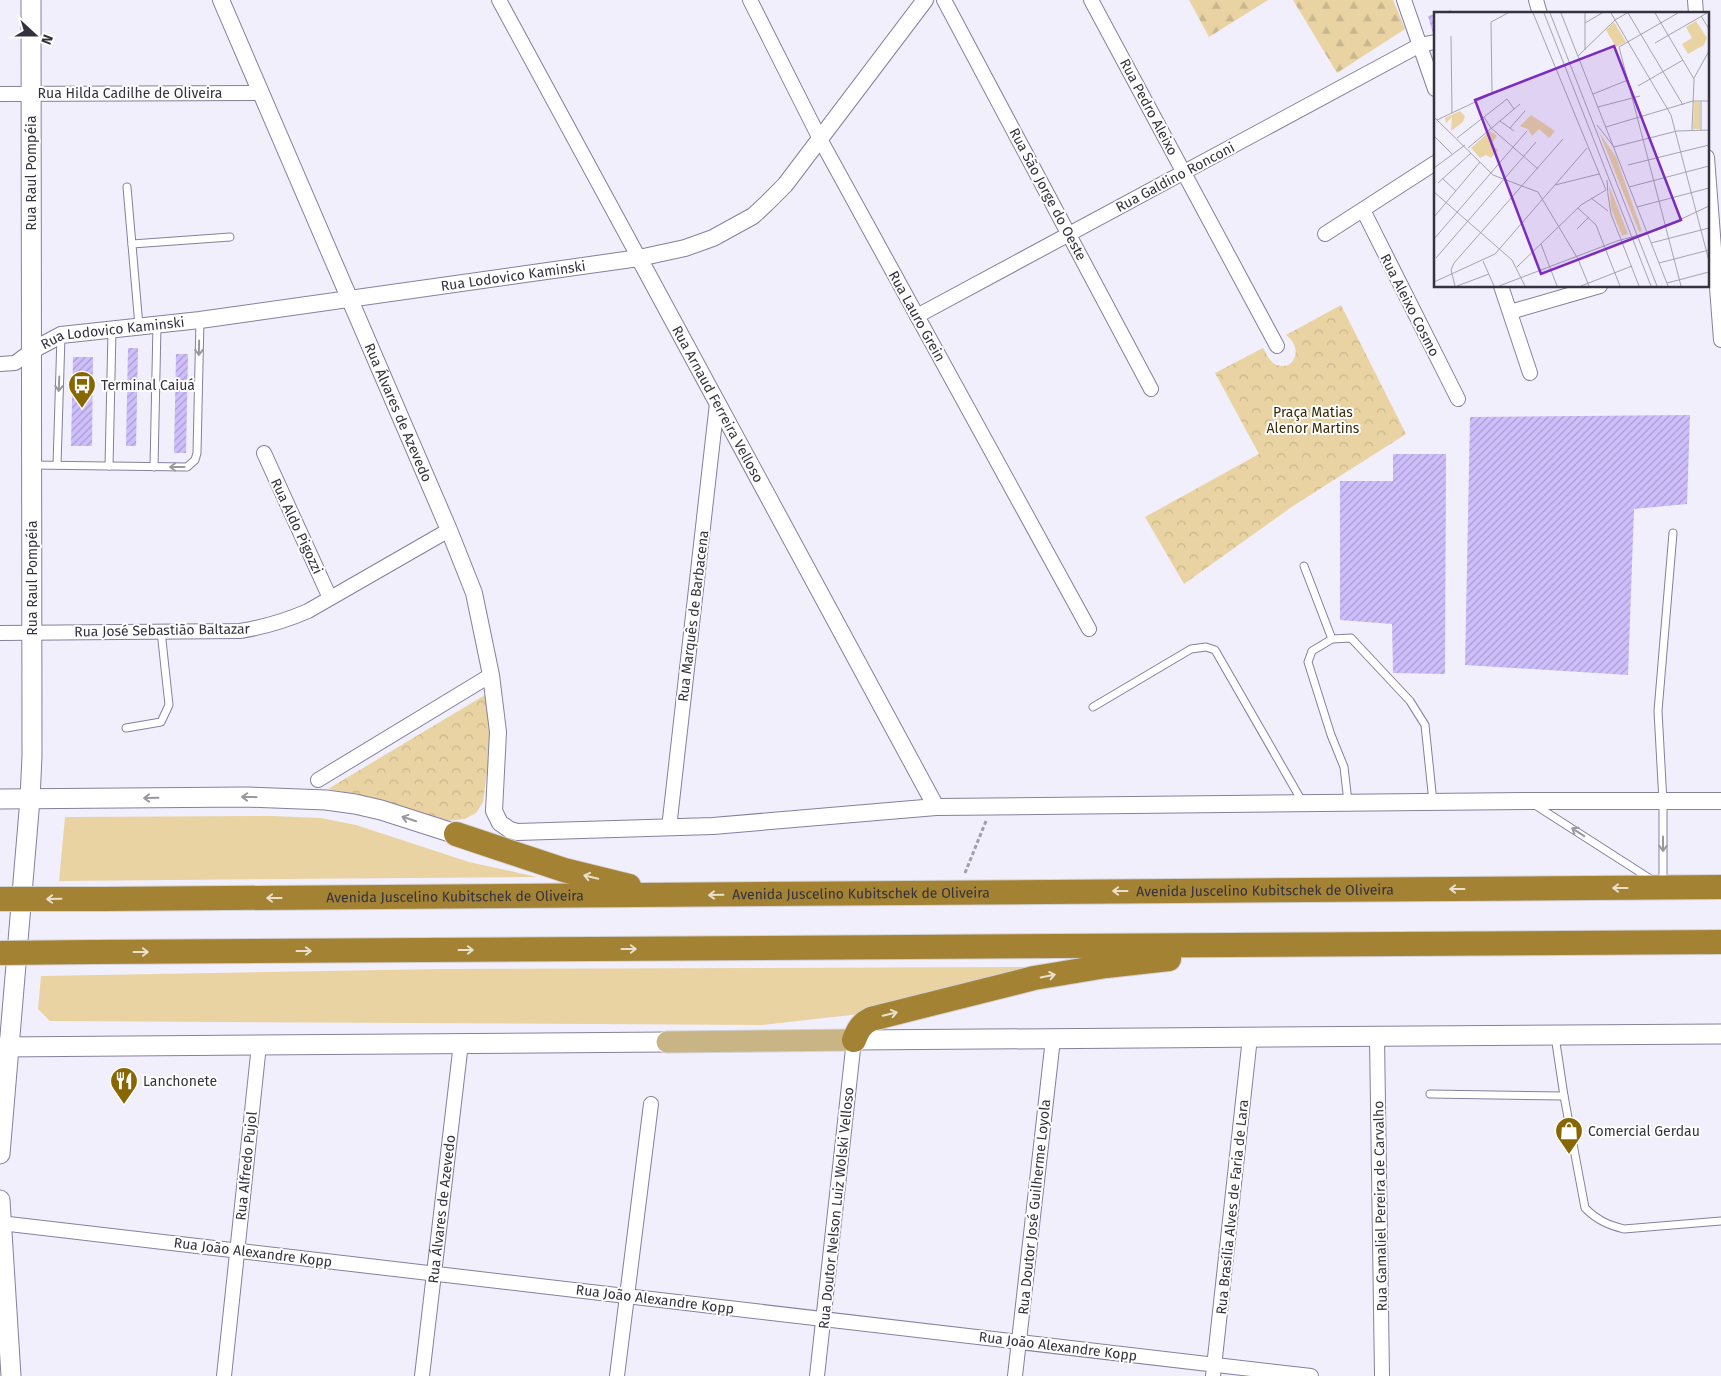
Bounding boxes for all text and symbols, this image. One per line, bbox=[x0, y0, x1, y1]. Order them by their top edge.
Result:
north arrow bbox=[10, 10, 60, 60]
inset map bbox=[1434, 12, 1708, 288]
text: N bbox=[37, 32, 56, 47]
street label: Rua Pedro Aleixo bbox=[1116, 56, 1181, 158]
street label: Rua Hilda Cadilhe de Oliveira bbox=[38, 85, 222, 102]
street label: Rua Raul Pompéia bbox=[23, 115, 40, 231]
street label: Rua São Jorge do Oeste bbox=[1005, 125, 1090, 263]
street label: Rua Galdino Ronconi bbox=[1113, 139, 1238, 216]
street label: Rua Aleixo Cosmo bbox=[1376, 251, 1443, 359]
street label: Rua Lodovico Kaminski bbox=[440, 258, 587, 295]
street label: Rua Lauro Grein bbox=[885, 268, 948, 365]
street label: Rua Lodovico Kaminski bbox=[38, 314, 185, 353]
street label: Rua Arnaud Ferreira Velloso bbox=[668, 323, 767, 486]
one-way arrow bbox=[194, 339, 204, 355]
street label: Rua Álvares de Azevedo bbox=[361, 341, 435, 485]
bus stop icon: Terminal Caiuá bbox=[67, 370, 97, 409]
one-way arrow bbox=[55, 376, 64, 392]
place label: Terminal Caiuá bbox=[101, 377, 195, 394]
park label: Praça Matias Alenor Martins bbox=[1267, 404, 1360, 437]
one-way arrow bbox=[169, 462, 186, 472]
street label: Rua Aldo Pigozzi bbox=[267, 476, 326, 577]
street label: Rua Raul Pompéia bbox=[24, 520, 41, 636]
street label: Rua Marquês de Barbacena bbox=[675, 529, 712, 703]
street label: Rua José Sebastião Baltazar bbox=[74, 620, 251, 641]
one-way arrow bbox=[241, 792, 258, 802]
one-way arrow bbox=[143, 793, 160, 803]
one-way arrow bbox=[402, 814, 418, 823]
one-way arrow bbox=[1571, 827, 1585, 837]
one-way arrow bbox=[1658, 836, 1668, 852]
one-way arrow bbox=[583, 872, 599, 881]
street label: Avenida Juscelino Kubitschek de Oliveira bbox=[1136, 881, 1394, 900]
one-way arrow bbox=[1612, 883, 1628, 892]
street label: Avenida Juscelino Kubitschek de Oliveira bbox=[732, 884, 990, 903]
one-way arrow bbox=[1450, 884, 1466, 894]
one-way arrow bbox=[1112, 886, 1128, 896]
street label: Avenida Juscelino Kubitschek de Oliveira bbox=[326, 887, 584, 906]
one-way arrow bbox=[708, 890, 724, 900]
one-way arrow bbox=[266, 893, 282, 903]
one-way arrow bbox=[47, 894, 63, 904]
one-way arrow bbox=[620, 944, 637, 954]
one-way arrow bbox=[458, 945, 474, 955]
one-way arrow bbox=[296, 946, 312, 956]
one-way arrow bbox=[133, 947, 149, 957]
one-way arrow bbox=[1040, 970, 1056, 980]
one-way arrow bbox=[882, 1009, 898, 1018]
restaurant icon: Lanchonete bbox=[109, 1066, 139, 1105]
place label: Lanchonete bbox=[143, 1073, 217, 1090]
street label: Rua Doutor Nelson Luiz Wolski Velloso bbox=[815, 1086, 858, 1330]
street label: Rua Doutor José Guilherme Loyola bbox=[1015, 1098, 1054, 1316]
street label: Rua Brasília Alves de Faria de Lara bbox=[1213, 1099, 1252, 1315]
street label: Rua Gamaliel Pereira de Carvalho bbox=[1370, 1101, 1391, 1311]
street label: Rua Alfredo Pujol bbox=[232, 1111, 261, 1222]
shop icon: Comercial Gerdau bbox=[1554, 1116, 1584, 1155]
place label: Comercial Gerdau bbox=[1588, 1123, 1700, 1140]
street label: Rua Álvares de Azevedo bbox=[425, 1134, 459, 1284]
street label: Rua João Alexandre Kopp bbox=[173, 1234, 333, 1271]
street label: Rua João Alexandre Kopp bbox=[575, 1281, 735, 1318]
street label: Rua João Alexandre Kopp bbox=[978, 1328, 1138, 1365]

